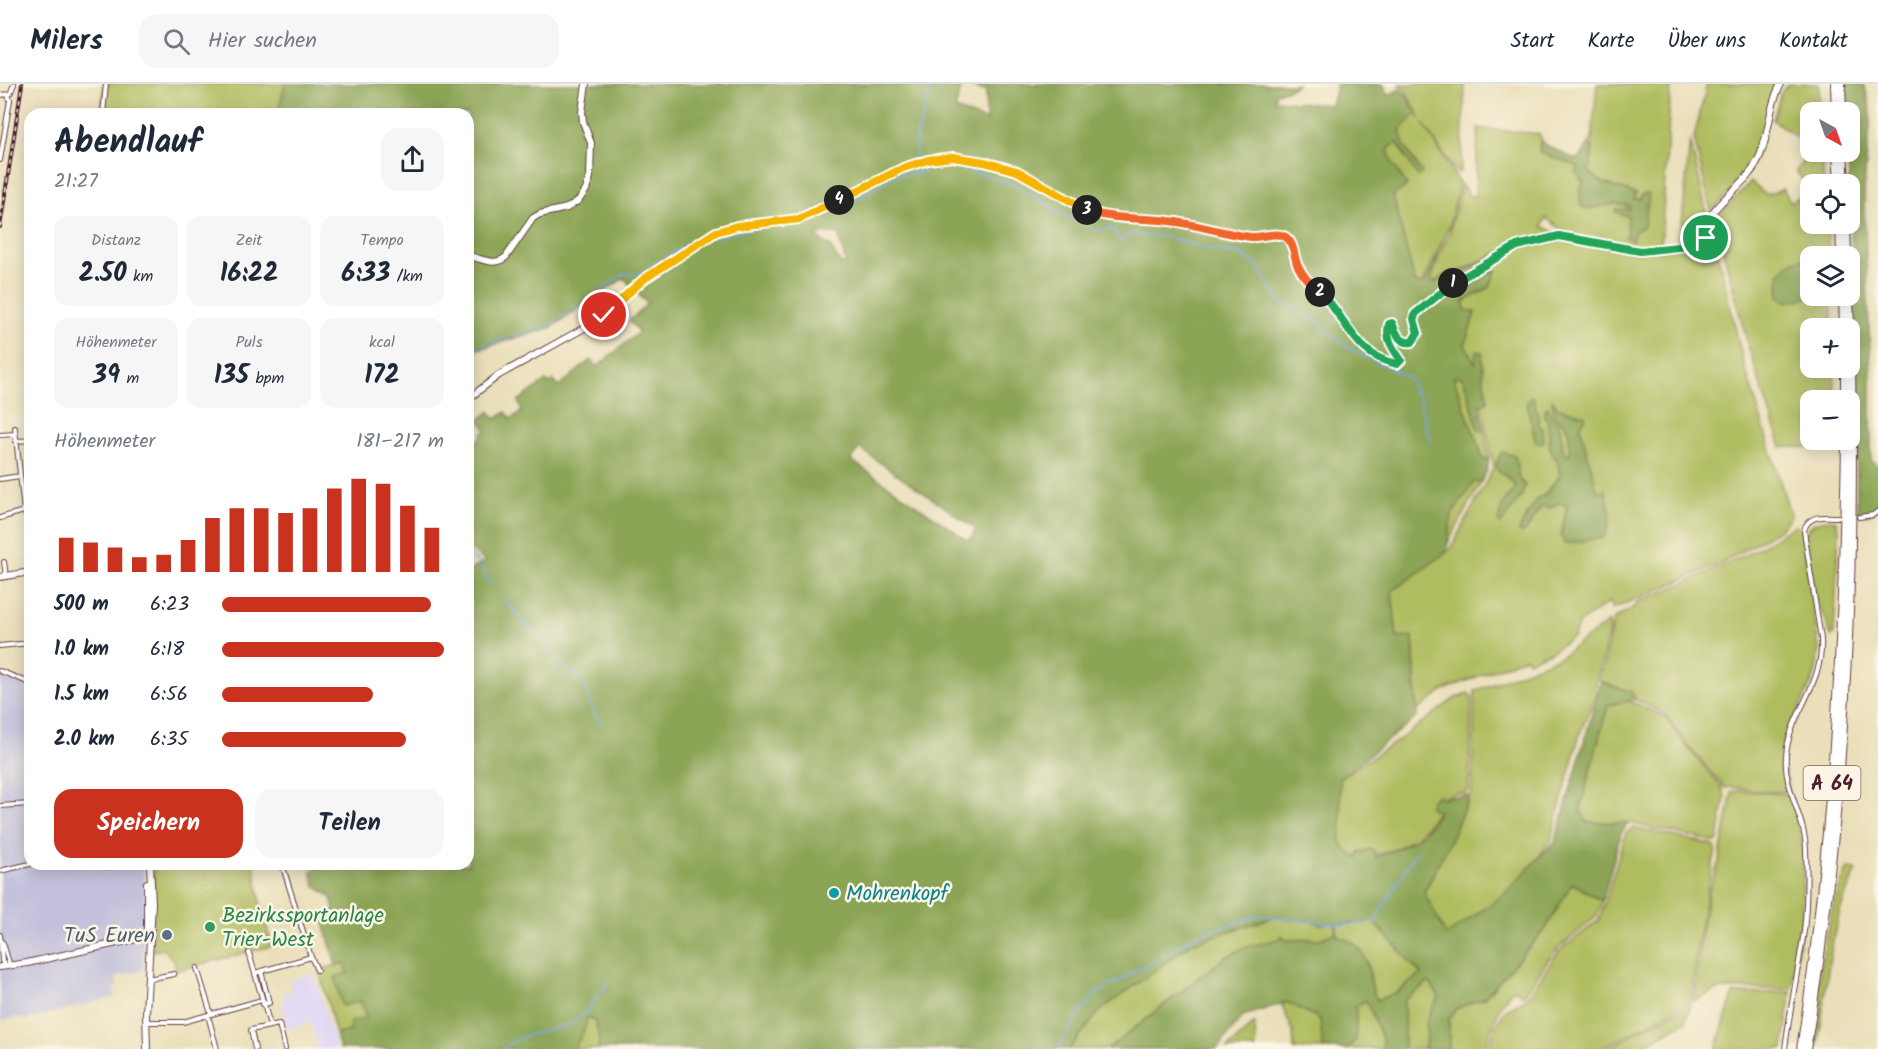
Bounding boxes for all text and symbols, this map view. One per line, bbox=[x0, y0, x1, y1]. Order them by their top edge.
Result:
search box bbox=[139, 14, 559, 68]
text: Milers bbox=[30, 19, 103, 64]
text: Hier suchen bbox=[208, 24, 317, 59]
icon: search bbox=[160, 25, 193, 58]
text: Start bbox=[1510, 25, 1555, 58]
text: Karte bbox=[1588, 25, 1634, 58]
text: Über uns bbox=[1667, 25, 1746, 58]
text: Kontakt bbox=[1779, 25, 1848, 58]
north arrow bbox=[1800, 102, 1860, 162]
map controls bbox=[1800, 102, 1860, 450]
text: Abendlauf bbox=[54, 117, 202, 170]
button: share bbox=[381, 128, 444, 191]
text: 21:27 bbox=[54, 166, 98, 198]
button: locate bbox=[1800, 174, 1860, 234]
pin: 4 bbox=[824, 185, 854, 215]
text: 4 bbox=[835, 187, 843, 212]
pin: 3 bbox=[1072, 195, 1102, 225]
text: 3 bbox=[1083, 197, 1091, 222]
pin bbox=[1680, 212, 1731, 263]
icon: arrive bbox=[1689, 221, 1722, 254]
text: Distanz bbox=[91, 228, 141, 253]
text: Zeit bbox=[235, 228, 263, 253]
text: Tempo bbox=[360, 228, 404, 253]
button: layers bbox=[1800, 246, 1860, 306]
text: 2.50 bbox=[79, 253, 127, 295]
text: 16:22 bbox=[220, 253, 278, 295]
text: 6:33 bbox=[341, 253, 390, 295]
text: km bbox=[127, 264, 153, 289]
text: /km bbox=[390, 264, 423, 289]
pin: 1 bbox=[1438, 268, 1468, 298]
text: 1 bbox=[1451, 270, 1455, 295]
pin: 2 bbox=[1305, 277, 1335, 307]
text: 2 bbox=[1315, 279, 1325, 304]
pin bbox=[578, 289, 629, 340]
icon: check bbox=[587, 298, 620, 331]
button: + bbox=[1800, 318, 1860, 378]
text: Höhenmeter bbox=[76, 330, 156, 355]
text: Puls bbox=[235, 330, 263, 355]
text: kcal bbox=[369, 330, 395, 355]
text: 39 bbox=[93, 355, 120, 397]
text: 135 bbox=[214, 355, 249, 397]
text: 172 bbox=[364, 355, 400, 397]
text: m bbox=[120, 366, 139, 391]
text: bpm bbox=[249, 366, 284, 391]
button: − bbox=[1800, 390, 1860, 450]
text: Höhenmeter bbox=[54, 426, 155, 458]
text: 181–217 m bbox=[356, 426, 444, 458]
text: 500 m bbox=[54, 589, 109, 621]
text: 6:23 bbox=[150, 589, 189, 621]
text: 1.0 km bbox=[54, 634, 109, 666]
text: 6:18 bbox=[150, 634, 184, 666]
text: 1.5 km bbox=[54, 679, 109, 711]
text: 6:56 bbox=[150, 679, 188, 711]
text: 2.0 km bbox=[54, 724, 115, 756]
text: 6:35 bbox=[150, 724, 188, 756]
road number: A 64 bbox=[1804, 766, 1860, 800]
button: Speichern bbox=[54, 789, 243, 858]
button: Teilen bbox=[255, 789, 444, 858]
place label: Mohrenkopf bbox=[846, 878, 950, 911]
marker: Mohrenkopf bbox=[827, 886, 841, 900]
place label: Bezirkssportanlage Trier-West bbox=[222, 900, 384, 957]
place label: TuS Euren bbox=[64, 920, 155, 953]
marker: Bezirkssportanlage Trier-West bbox=[203, 920, 217, 934]
marker: TuS Euren bbox=[160, 928, 174, 942]

